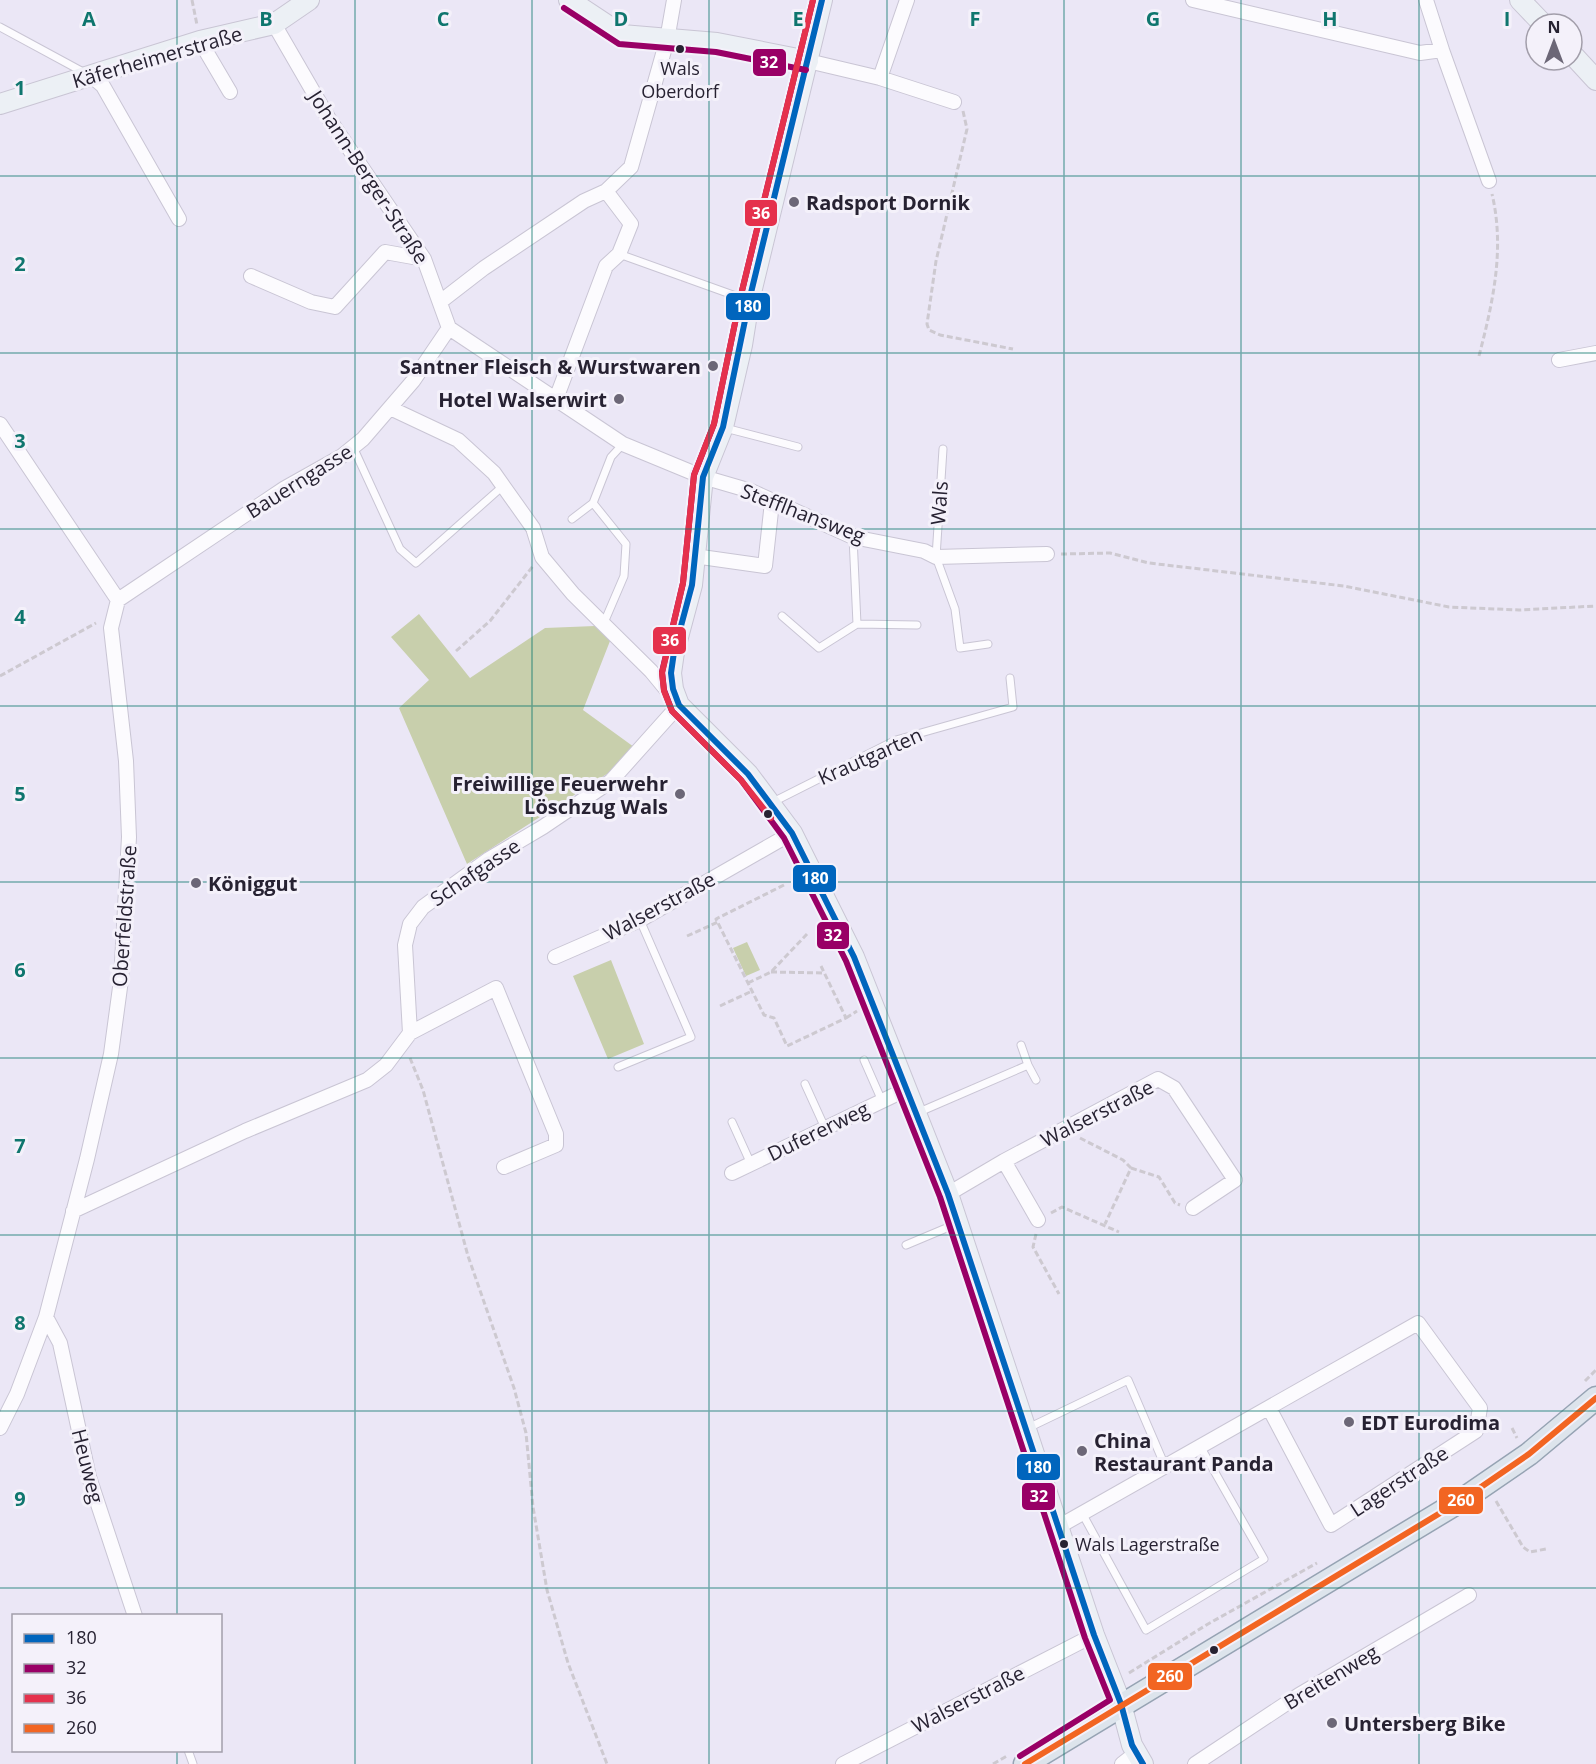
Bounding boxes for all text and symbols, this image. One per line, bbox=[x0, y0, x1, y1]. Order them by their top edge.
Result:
text: A bbox=[82, 5, 96, 32]
text: B bbox=[259, 5, 273, 32]
text: C bbox=[437, 5, 450, 32]
text: D bbox=[614, 5, 628, 32]
text: E bbox=[792, 5, 804, 32]
text: F bbox=[970, 5, 980, 32]
text: G bbox=[1146, 5, 1160, 32]
text: H bbox=[1322, 5, 1338, 32]
text: I bbox=[1504, 5, 1510, 32]
north arrow bbox=[1524, 12, 1584, 72]
text: N bbox=[1547, 16, 1561, 38]
street label: Käferheimerstraße bbox=[69, 20, 245, 94]
marker: Wals Oberdorf bbox=[674, 43, 686, 55]
line badge: 32 bbox=[752, 48, 787, 77]
text: 32 bbox=[760, 51, 778, 73]
place label: Wals Oberdorf bbox=[641, 56, 720, 103]
text: 1 bbox=[14, 74, 26, 101]
street label: Johann-Berger-Straße bbox=[302, 83, 435, 269]
place label: Radsport Dornik bbox=[806, 189, 970, 216]
marker: Radsport Dornik bbox=[787, 195, 801, 209]
line badge: 36 bbox=[744, 199, 778, 227]
text: 36 bbox=[752, 202, 770, 224]
text: 2 bbox=[14, 250, 26, 277]
line badge: 180 bbox=[725, 292, 771, 321]
text: 180 bbox=[734, 295, 762, 317]
place label: Santner Fleisch & Wurstwaren bbox=[400, 353, 701, 380]
marker: Santner Fleisch & Wurstwaren bbox=[706, 359, 720, 373]
place label: Hotel Walserwirt bbox=[438, 386, 607, 413]
marker: Hotel Walserwirt bbox=[612, 392, 626, 406]
text: 3 bbox=[14, 427, 26, 454]
street label: Bauerngasse bbox=[241, 438, 357, 524]
street label: Stefflhansweg bbox=[737, 477, 869, 549]
street label: Wals bbox=[924, 480, 954, 526]
text: 4 bbox=[14, 603, 26, 630]
line badge: 36 bbox=[652, 626, 687, 655]
text: 36 bbox=[661, 629, 679, 651]
street label: Krautgarten bbox=[813, 721, 927, 791]
place label: Freiwillige Feuerwehr Löschzug Wals bbox=[452, 770, 668, 820]
text: 5 bbox=[14, 780, 26, 807]
marker: Freiwillige Feuerwehr Löschzug Wals bbox=[673, 787, 687, 801]
unlabelled marker bbox=[762, 808, 774, 820]
street label: Schafgasse bbox=[425, 832, 525, 912]
street label: Oberfeldstraße bbox=[106, 844, 142, 988]
line badge: 180 bbox=[792, 864, 837, 893]
street label: Walserstraße bbox=[598, 865, 720, 947]
text: 180 bbox=[801, 867, 829, 889]
place label: Königgut bbox=[208, 870, 298, 897]
marker: Königgut bbox=[189, 876, 203, 890]
line badge: 32 bbox=[816, 921, 850, 950]
text: 32 bbox=[824, 924, 842, 946]
text: 6 bbox=[14, 956, 26, 983]
street label: Walserstraße bbox=[1036, 1073, 1158, 1153]
street label: Dufererweg bbox=[763, 1095, 873, 1167]
text: 7 bbox=[14, 1132, 26, 1159]
text: 8 bbox=[14, 1309, 26, 1336]
place label: EDT Eurodima bbox=[1361, 1409, 1500, 1436]
marker: EDT Eurodima bbox=[1342, 1415, 1356, 1429]
street label: Heuweg bbox=[66, 1426, 110, 1506]
place label: China Restaurant Panda bbox=[1094, 1427, 1274, 1477]
street label: Lagerstraße bbox=[1345, 1439, 1453, 1523]
marker: China Restaurant Panda bbox=[1075, 1444, 1089, 1458]
line badge: 180 bbox=[1016, 1453, 1061, 1481]
text: 180 bbox=[1024, 1456, 1052, 1478]
line badge: 32 bbox=[1021, 1482, 1056, 1511]
text: 9 bbox=[14, 1485, 26, 1512]
text: 32 bbox=[1030, 1485, 1048, 1507]
line badge: 260 bbox=[1438, 1486, 1484, 1515]
text: 260 bbox=[1447, 1489, 1475, 1511]
place label: Wals Lagerstraße bbox=[1075, 1532, 1220, 1556]
marker: Wals Lagerstraße bbox=[1058, 1538, 1070, 1550]
legend bbox=[12, 1614, 222, 1752]
text: 180 bbox=[66, 1625, 97, 1649]
street label: Breitenweg bbox=[1279, 1638, 1383, 1716]
unlabelled marker bbox=[1208, 1644, 1220, 1656]
text: 32 bbox=[66, 1655, 87, 1679]
street label: Walserstraße bbox=[907, 1659, 1029, 1739]
line badge: 260 bbox=[1147, 1662, 1193, 1691]
text: 260 bbox=[1156, 1665, 1184, 1687]
text: 36 bbox=[66, 1685, 87, 1709]
place label: Untersberg Bike bbox=[1344, 1710, 1506, 1737]
text: 260 bbox=[66, 1715, 97, 1739]
marker: Untersberg Bike bbox=[1325, 1716, 1339, 1730]

